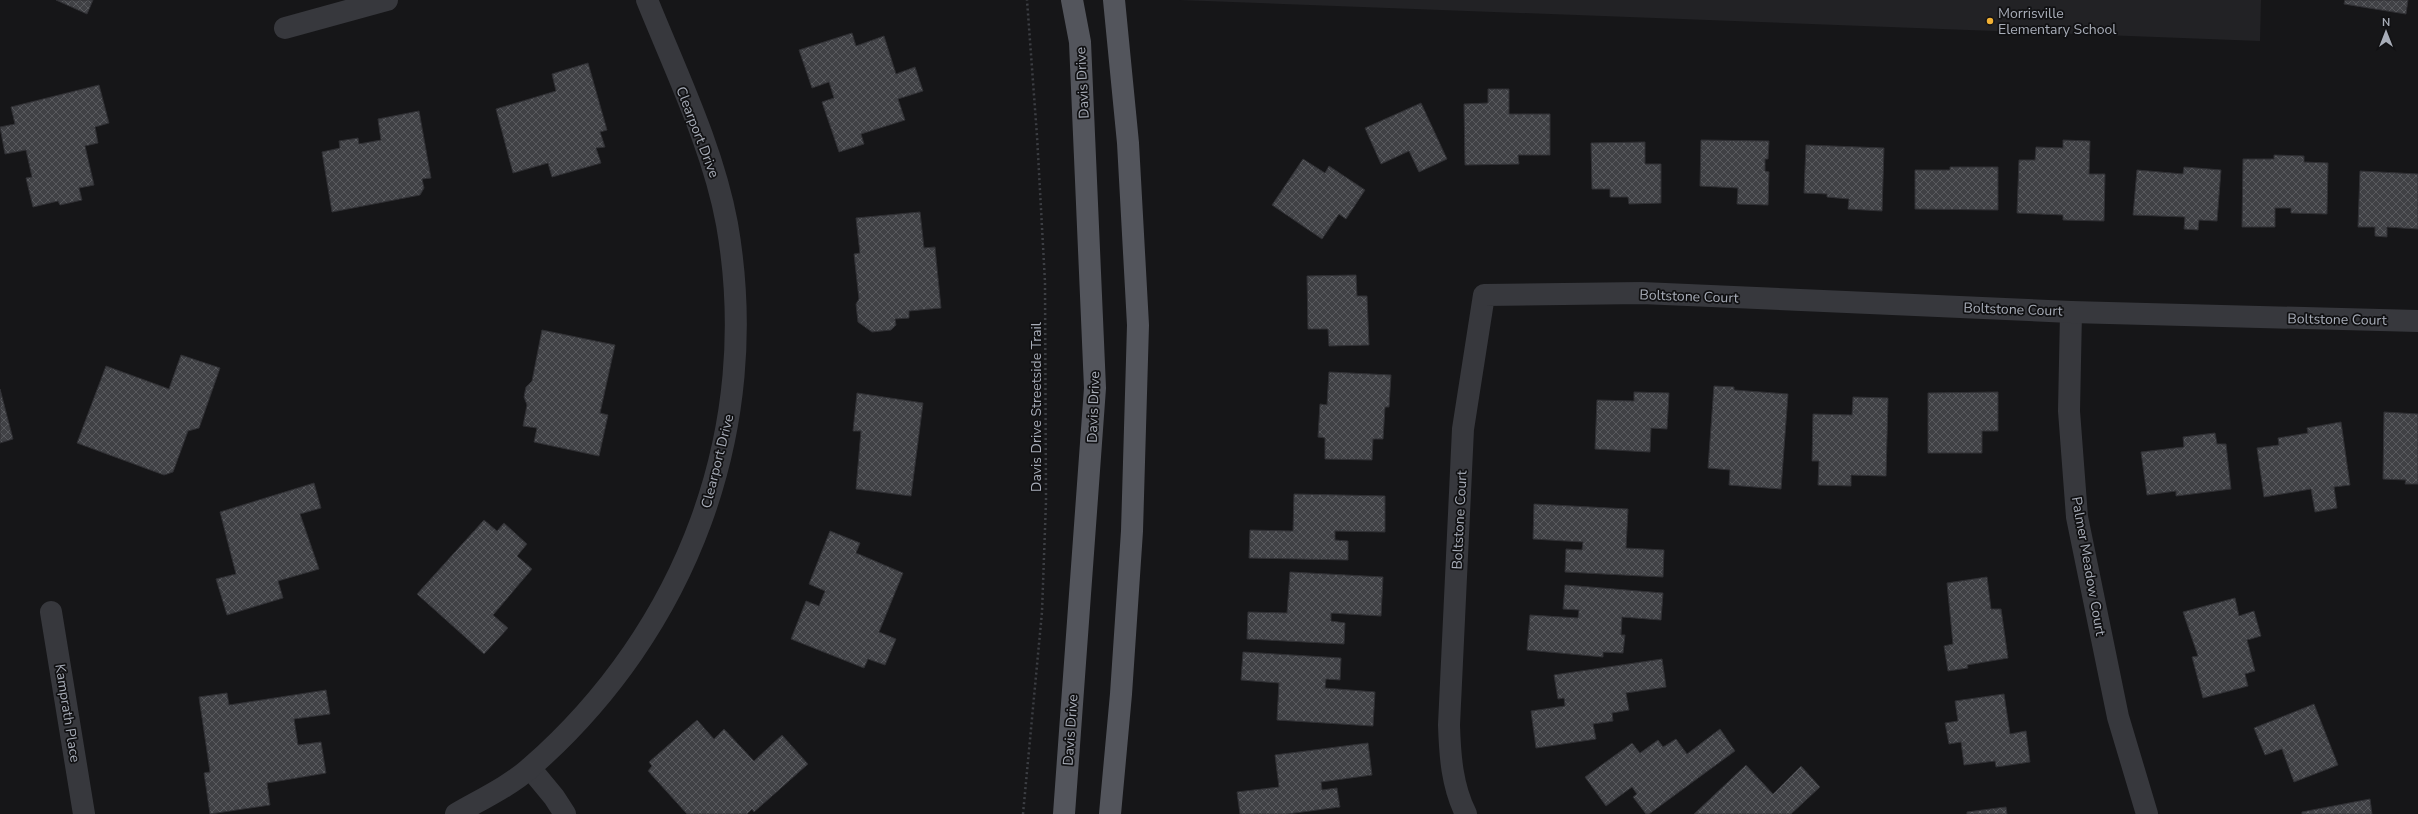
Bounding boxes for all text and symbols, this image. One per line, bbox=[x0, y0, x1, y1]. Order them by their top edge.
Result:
place label: Morrisville Elementary School bbox=[1998, 4, 2117, 39]
north arrow bbox=[2366, 12, 2406, 52]
text: N bbox=[2382, 15, 2390, 30]
marker: Morrisville Elementary School bbox=[1985, 16, 1995, 26]
street label: Davis Drive bbox=[1071, 47, 1094, 119]
street label: Clearport Drive bbox=[671, 84, 724, 181]
street label: Boltstone Court bbox=[1639, 285, 1739, 308]
street label: Boltstone Court bbox=[1963, 298, 2063, 321]
street label: Boltstone Court bbox=[2287, 309, 2387, 330]
street label: Davis Drive Streetside Trail bbox=[1027, 321, 1046, 492]
street label: Davis Drive bbox=[1083, 371, 1104, 443]
street label: Clearport Drive bbox=[697, 412, 738, 510]
street label: Boltstone Court bbox=[1447, 470, 1472, 570]
street label: Palmer Meadow Court bbox=[2067, 495, 2110, 637]
street label: Kamprath Place bbox=[50, 663, 85, 764]
street label: Davis Drive bbox=[1059, 694, 1082, 766]

